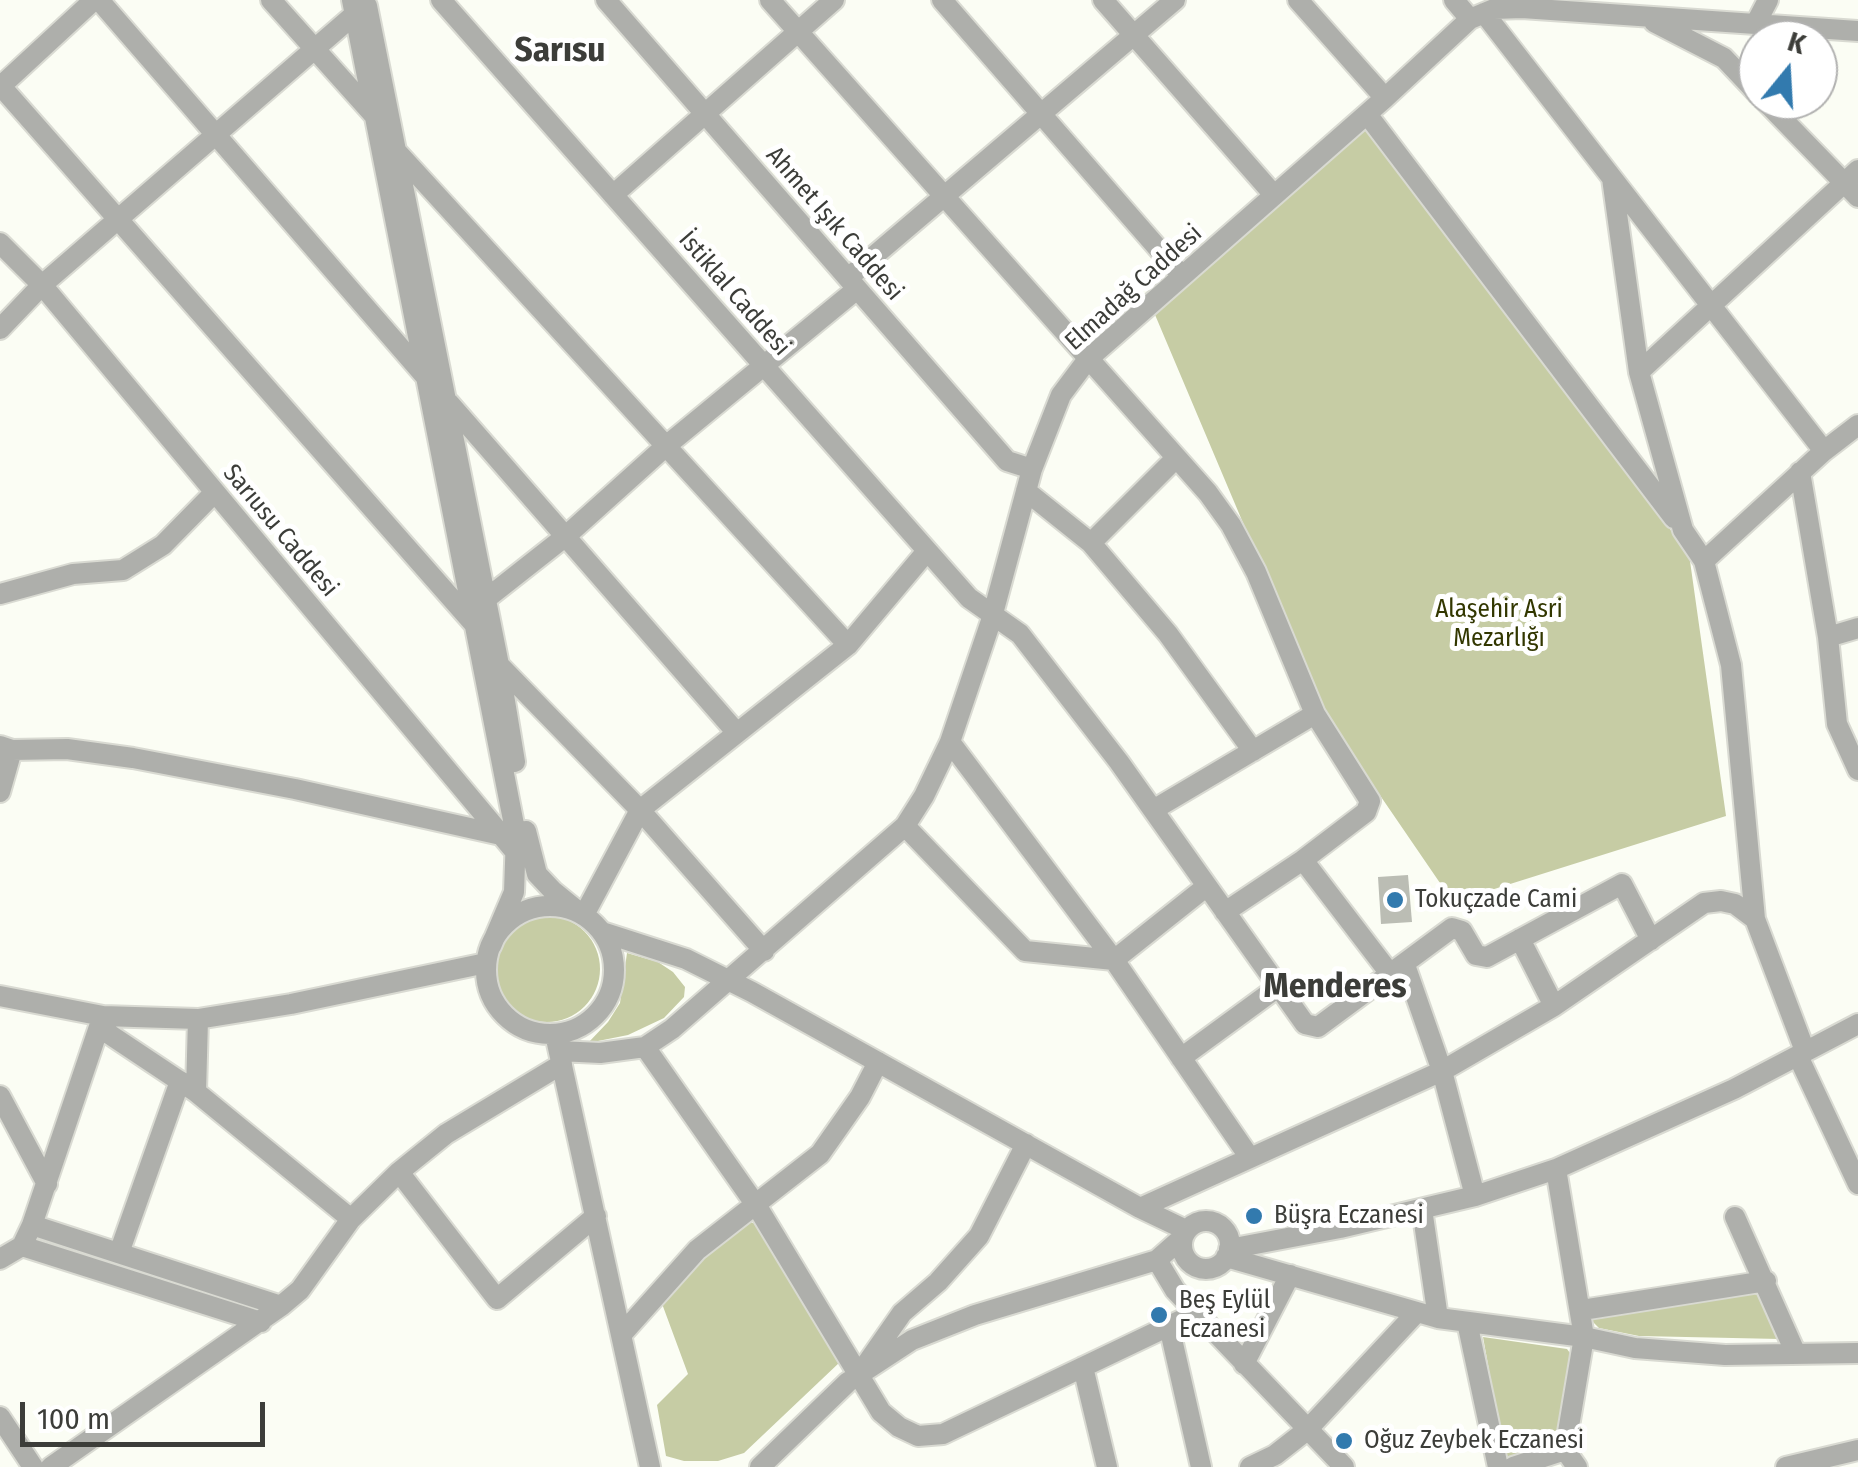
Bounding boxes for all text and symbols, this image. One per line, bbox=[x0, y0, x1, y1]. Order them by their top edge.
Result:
north arrow bbox=[1738, 20, 1838, 120]
text: K bbox=[1784, 25, 1810, 61]
district label: Sarısu bbox=[515, 30, 605, 72]
street label: Ahmet Işık Caddesi bbox=[759, 141, 909, 307]
street label: Elmadağ Caddesi bbox=[1060, 219, 1208, 357]
street label: İstiklal Caddesi bbox=[672, 226, 796, 362]
street label: Sarıusu Caddesi bbox=[216, 459, 344, 603]
park label: Alaşehir Asri Mezarlığı bbox=[1435, 595, 1563, 654]
place label: Tokuçzade Cami bbox=[1415, 885, 1577, 915]
marker: Tokuçzade Cami bbox=[1384, 889, 1406, 911]
district label: Menderes bbox=[1263, 966, 1407, 1008]
place label: Büşra Eczanesi bbox=[1274, 1201, 1424, 1231]
marker: Büşra Eczanesi bbox=[1243, 1205, 1265, 1227]
place label: Beş Eylül Eczanesi bbox=[1179, 1286, 1270, 1345]
marker: Beş Eylül Eczanesi bbox=[1148, 1304, 1170, 1326]
scale bar bbox=[25, 1382, 270, 1444]
text: 100 m bbox=[37, 1401, 110, 1437]
place label: Oğuz Zeybek Eczanesi bbox=[1364, 1426, 1584, 1456]
marker: Oğuz Zeybek Eczanesi bbox=[1333, 1430, 1355, 1452]

